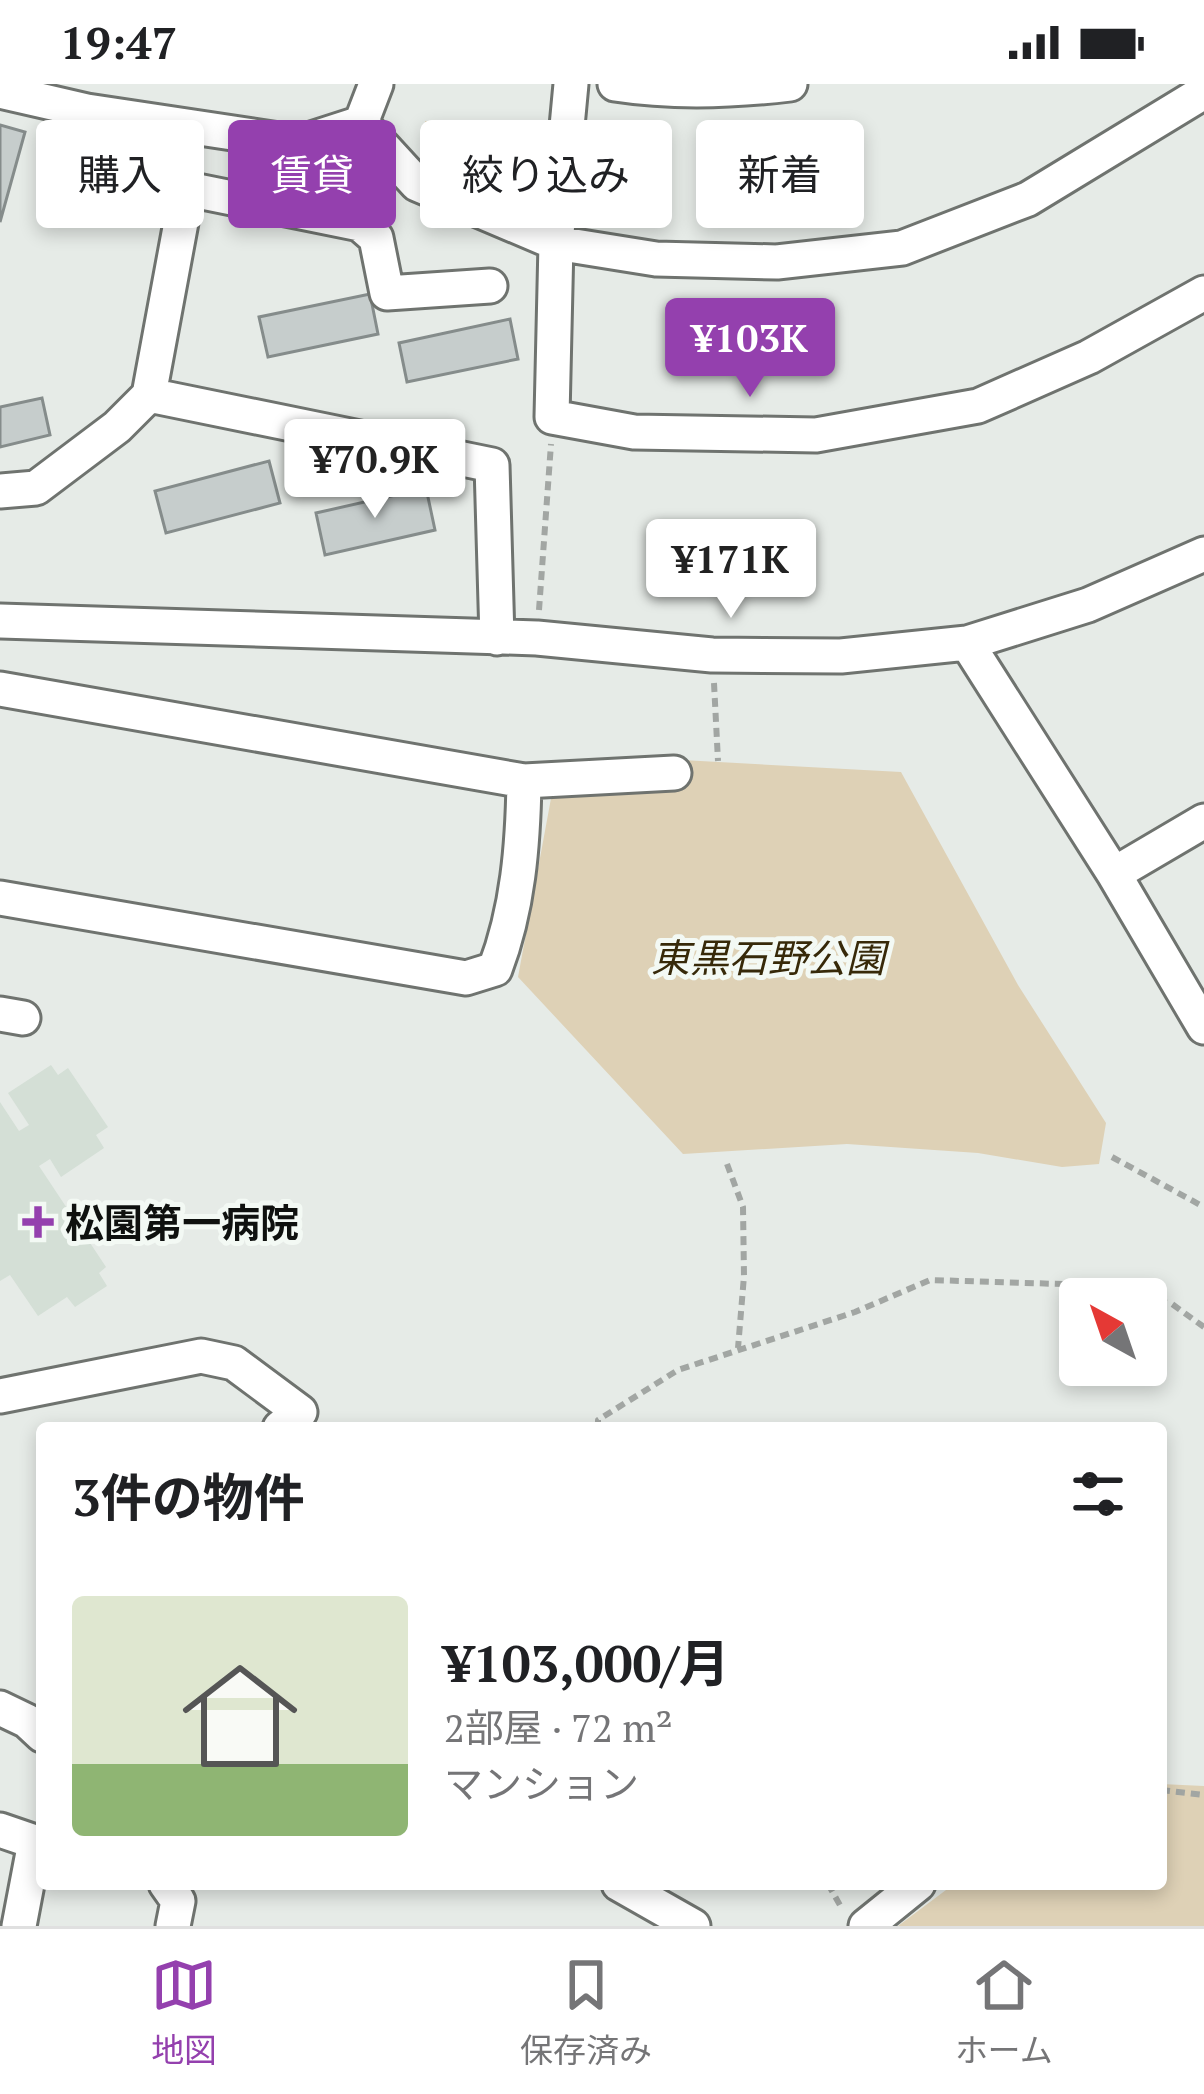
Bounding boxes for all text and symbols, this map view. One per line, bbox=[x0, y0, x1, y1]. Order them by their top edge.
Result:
text: 19:47 bbox=[60, 12, 177, 72]
chip: 購入 bbox=[36, 120, 204, 228]
chip: 賃貸 bbox=[228, 120, 396, 228]
chip: 絞り込み bbox=[420, 120, 672, 228]
chip: 新着 bbox=[696, 120, 864, 228]
pin: ¥103K bbox=[666, 298, 834, 400]
text: ¥103K bbox=[692, 311, 808, 363]
pin: ¥70.9K bbox=[277, 419, 473, 521]
text: ¥70.9K bbox=[311, 432, 439, 484]
pin: ¥171K bbox=[647, 519, 815, 621]
text: ¥171K bbox=[673, 532, 789, 584]
park label: 東黒石野公園 bbox=[651, 931, 890, 983]
place label: 松園第一病院 bbox=[65, 1196, 299, 1248]
marker: 松園第一病院 bbox=[22, 1206, 54, 1238]
north arrow bbox=[1059, 1278, 1167, 1386]
map controls bbox=[1059, 1278, 1167, 1386]
icon: filters bbox=[1065, 1461, 1131, 1527]
text: 3件の物件 bbox=[72, 1463, 305, 1531]
text: ¥103,000/月 bbox=[444, 1629, 730, 1697]
icon: home bbox=[168, 1644, 312, 1788]
text: 2部屋 · 72 m² bbox=[444, 1701, 673, 1753]
text: マンション bbox=[444, 1757, 639, 1809]
tab: 地図 bbox=[151, 1952, 217, 2072]
tab: 保存済み bbox=[520, 1952, 652, 2072]
tab: ホーム bbox=[955, 1952, 1053, 2072]

